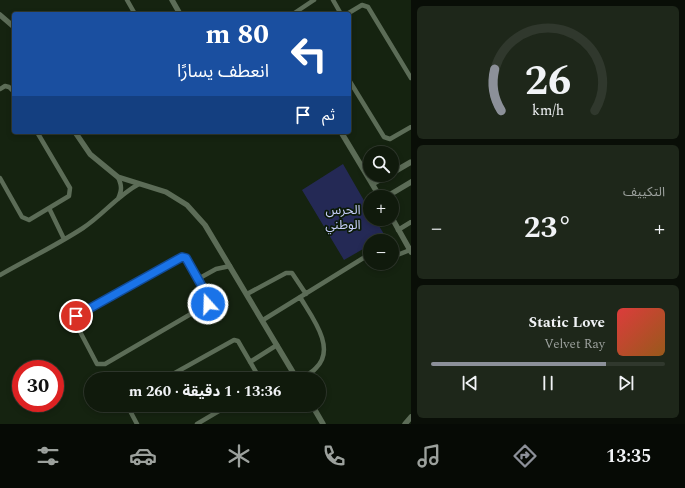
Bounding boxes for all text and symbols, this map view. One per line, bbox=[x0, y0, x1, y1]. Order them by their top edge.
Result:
text: 80 m bbox=[205, 13, 269, 56]
icon: left bbox=[283, 28, 335, 80]
text: 26 bbox=[525, 49, 571, 112]
text: انعطف يسارًا bbox=[177, 58, 269, 85]
text: km/h bbox=[532, 99, 564, 121]
icon: arrive bbox=[292, 104, 314, 126]
text: ثم bbox=[322, 104, 335, 127]
map controls bbox=[363, 146, 399, 270]
button: search bbox=[363, 146, 399, 182]
text: التكييف bbox=[623, 182, 665, 202]
button: + bbox=[363, 190, 399, 226]
district label: الحرس الوطني bbox=[325, 200, 361, 235]
text: 23° bbox=[524, 205, 572, 251]
text: − bbox=[431, 212, 442, 245]
text: + bbox=[654, 212, 665, 245]
button: − bbox=[363, 234, 399, 270]
position arrow bbox=[187, 283, 229, 325]
pin bbox=[59, 299, 93, 333]
icon: arrive bbox=[65, 305, 87, 327]
text: Static Love bbox=[529, 311, 605, 334]
text: Velvet Ray bbox=[544, 334, 605, 354]
speed limit sign: 30 bbox=[12, 360, 64, 412]
icon: previous bbox=[459, 372, 481, 394]
icon: pause bbox=[537, 372, 559, 394]
icon: next bbox=[615, 372, 637, 394]
text: 13:36 · 1 دقيقة · 260 m bbox=[129, 380, 281, 403]
icon: filters bbox=[34, 442, 62, 470]
icon: car bbox=[129, 442, 157, 470]
icon: climate bbox=[225, 442, 253, 470]
icon: phone bbox=[320, 442, 348, 470]
icon: music bbox=[415, 442, 443, 470]
icon: directions bbox=[511, 442, 539, 470]
text: 13:35 bbox=[606, 443, 651, 470]

